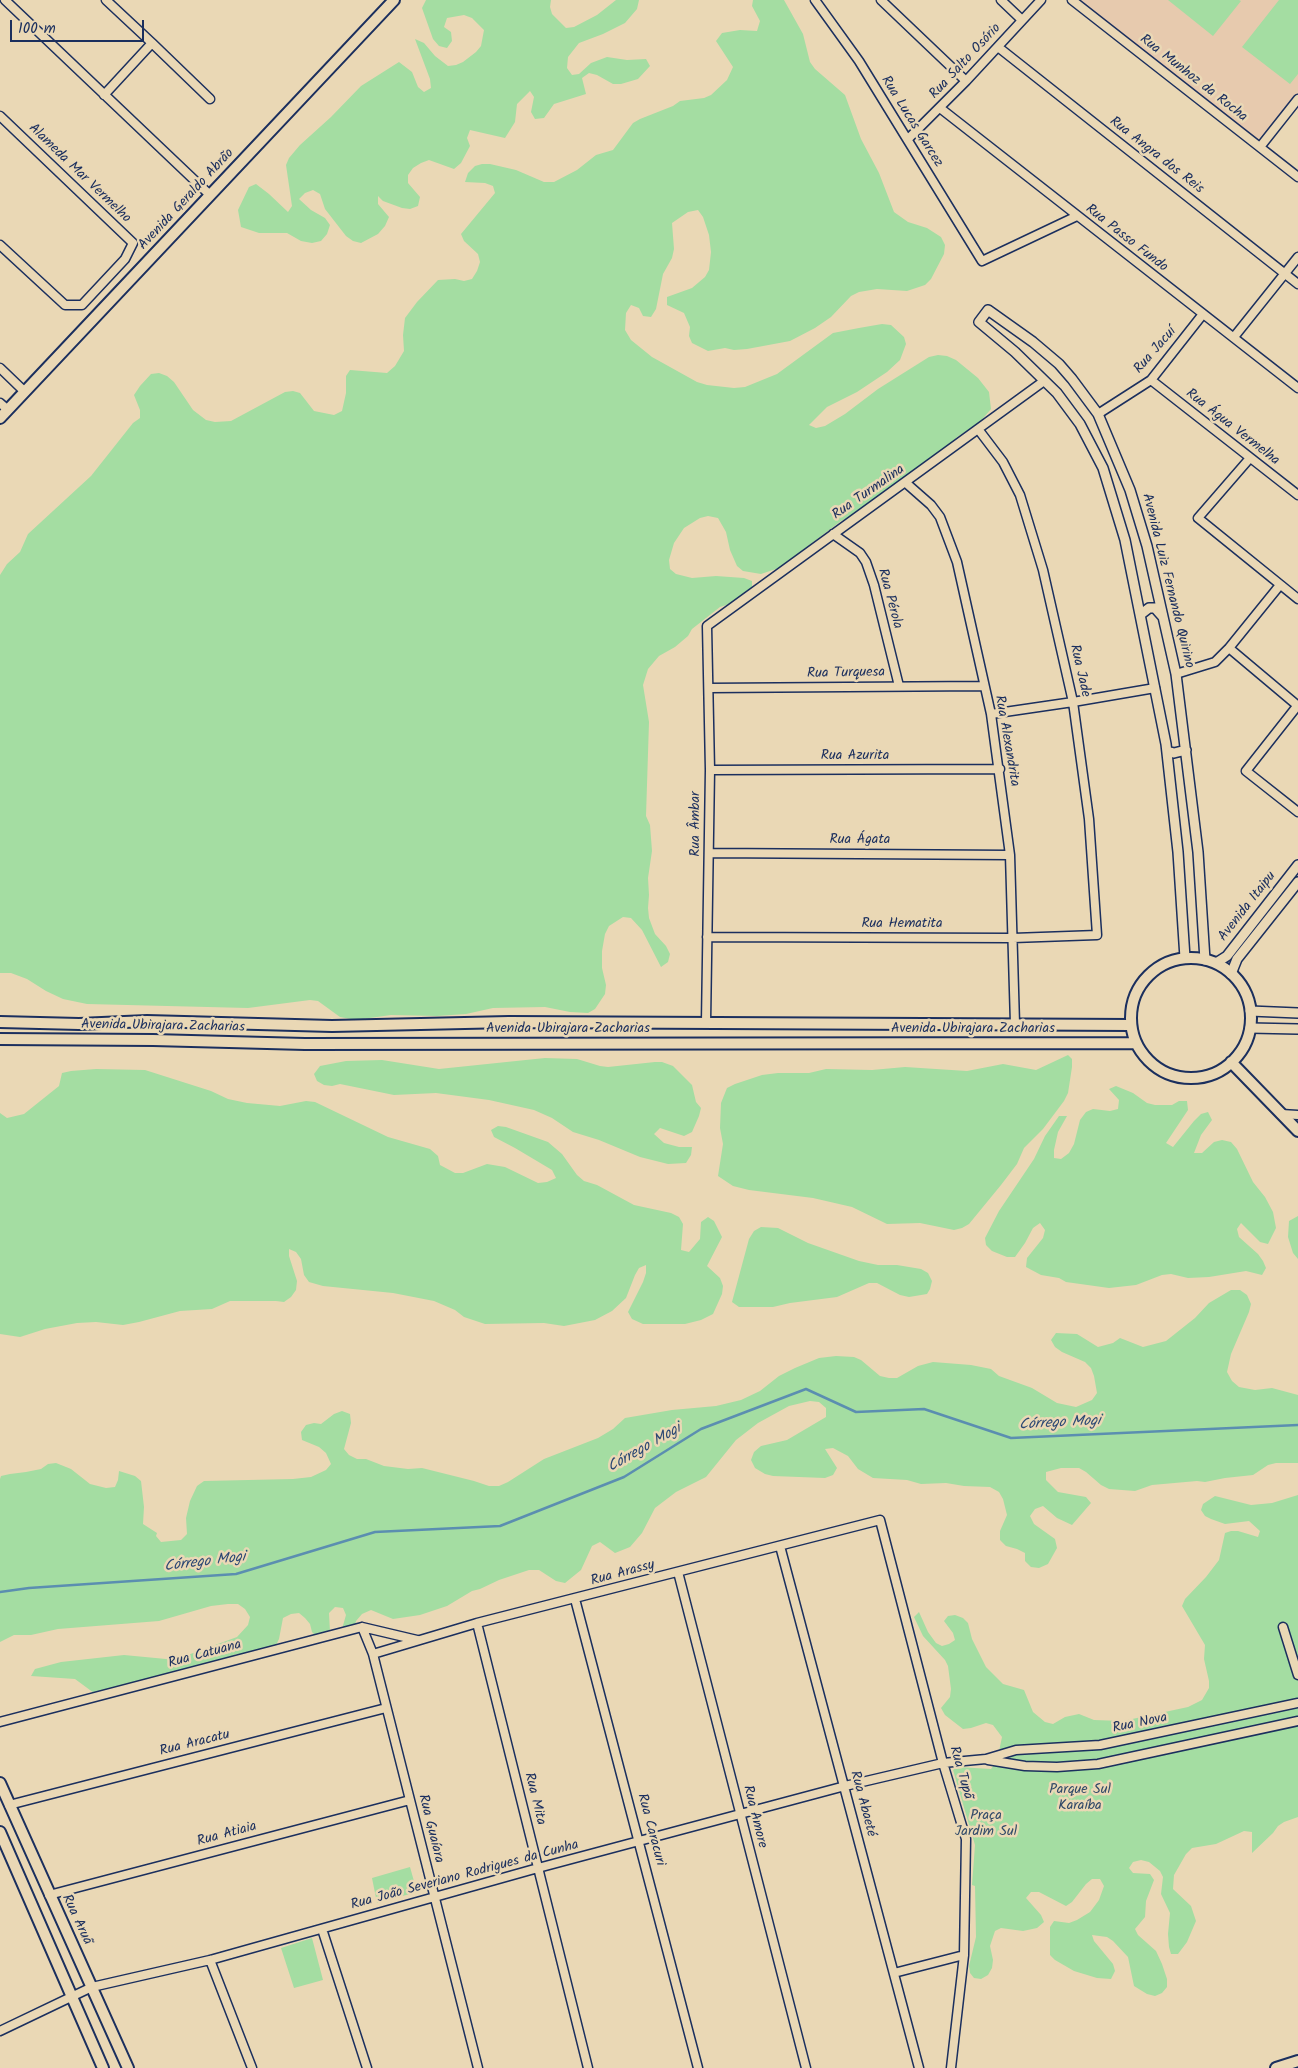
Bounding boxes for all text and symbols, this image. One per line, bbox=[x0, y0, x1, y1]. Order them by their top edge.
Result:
scale bar bbox=[12, 10, 146, 42]
text: 100 m bbox=[18, 17, 56, 41]
street label: Rua Salto Osório bbox=[927, 21, 1005, 103]
street label: Rua Munhoz da Rocha bbox=[1136, 32, 1250, 126]
street label: Rua Lucas Garcez bbox=[876, 73, 946, 171]
street label: Rua Angra dos Reis bbox=[1105, 114, 1207, 198]
street label: Alameda Mar Vermelho bbox=[24, 121, 134, 227]
street label: Avenida Geraldo Abrão bbox=[136, 146, 238, 254]
street label: Rua Passo Fundo bbox=[1081, 202, 1171, 276]
street label: Rua Jacuí bbox=[1131, 324, 1181, 378]
street label: Rua Água Vermelha bbox=[1182, 386, 1282, 470]
street label: Rua Turmalina bbox=[830, 462, 908, 524]
street label: Avenida Luiz Fernando Quirino bbox=[1137, 492, 1197, 670]
street label: Rua Pérola bbox=[873, 567, 905, 631]
street label: Rua Jade bbox=[1065, 643, 1093, 699]
street label: Rua Turquesa bbox=[807, 665, 885, 683]
street label: Rua Alexandrita bbox=[990, 694, 1022, 788]
street label: Rua Azurita bbox=[821, 749, 889, 765]
street label: Rua Âmbar bbox=[689, 791, 705, 857]
street label: Rua Ágata bbox=[830, 833, 890, 849]
street label: Avenida Itaipu bbox=[1216, 869, 1280, 945]
street label: Rua Hematita bbox=[861, 917, 943, 933]
street label: Avenida Ubirajara Zacharias bbox=[81, 1017, 245, 1037]
street label: Avenida Ubirajara Zacharias bbox=[486, 1022, 650, 1038]
street label: Avenida Ubirajara Zacharias bbox=[891, 1022, 1055, 1038]
water label: Córrego Mogi bbox=[1019, 1413, 1101, 1435]
water label: Córrego Mogi bbox=[605, 1421, 685, 1477]
water label: Córrego Mogi bbox=[163, 1549, 247, 1577]
street label: Rua Arassy bbox=[589, 1557, 657, 1591]
street label: Rua Catuana bbox=[167, 1637, 243, 1673]
street label: Rua Nova bbox=[1111, 1710, 1169, 1738]
street label: Rua Aracatu bbox=[158, 1727, 232, 1761]
street label: Rua Tupã bbox=[944, 1744, 976, 1802]
street label: Rua Abaeté bbox=[845, 1769, 879, 1839]
street label: Rua Mita bbox=[519, 1771, 549, 1827]
park label: Parque Sul Karaíba bbox=[1049, 1783, 1111, 1815]
street label: Rua Amore bbox=[738, 1784, 770, 1850]
street label: Rua Caracuri bbox=[632, 1792, 668, 1868]
street label: Rua Guaíara bbox=[413, 1793, 447, 1865]
park label: Praça Jardim Sul bbox=[955, 1809, 1017, 1841]
street label: Rua Atiaia bbox=[195, 1819, 259, 1851]
street label: Rua João Severiano Rodrigues da Cunha bbox=[349, 1837, 581, 1915]
street label: Rua Aruã bbox=[57, 1892, 95, 1948]

